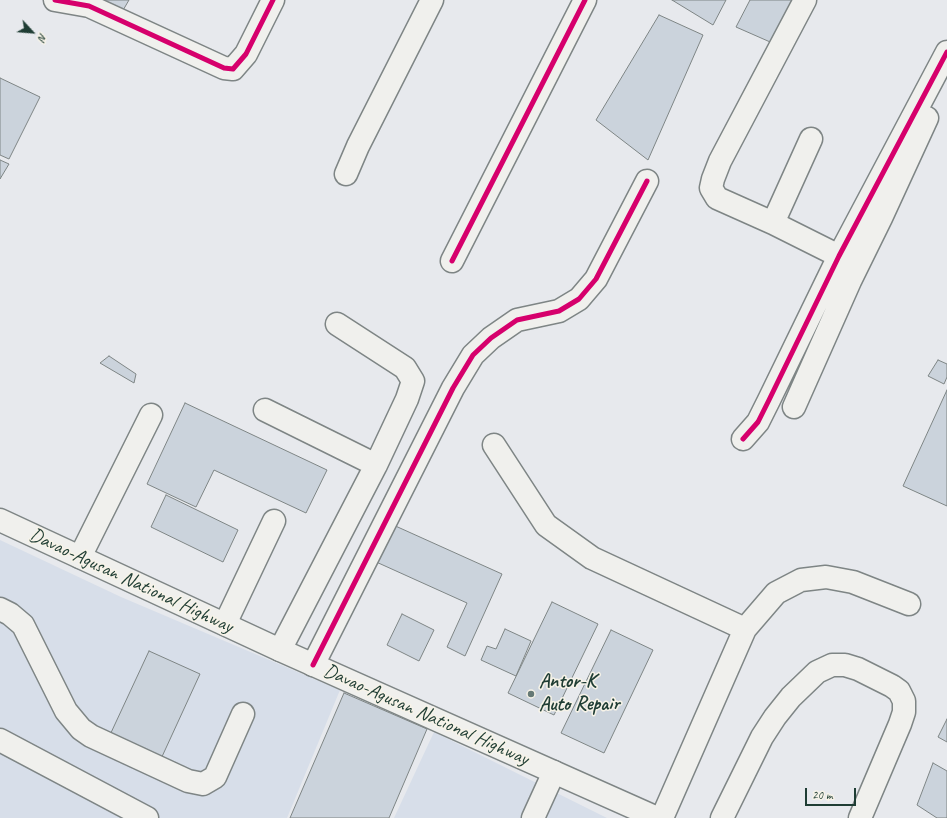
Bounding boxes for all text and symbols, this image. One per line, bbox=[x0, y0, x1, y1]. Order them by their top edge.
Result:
north arrow bbox=[12, 12, 52, 52]
text: N bbox=[35, 31, 51, 43]
street label: Davao-Agusan National Highway bbox=[25, 523, 237, 639]
street label: Davao-Agusan National Highway bbox=[320, 659, 532, 771]
place label: Antor-K Auto Repair bbox=[539, 670, 619, 717]
marker: Antor-K Auto Repair bbox=[526, 689, 536, 699]
scale bar bbox=[807, 780, 858, 806]
text: 20 m bbox=[812, 787, 832, 803]

